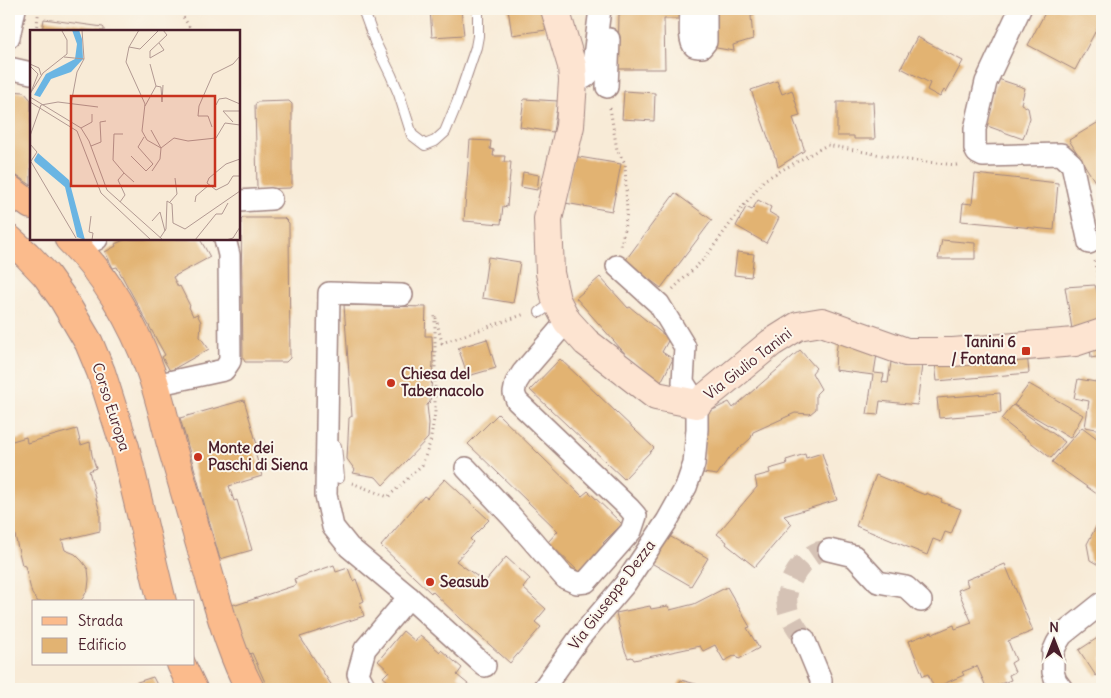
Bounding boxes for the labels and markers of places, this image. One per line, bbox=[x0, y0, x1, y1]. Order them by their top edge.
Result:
place label: Tanini 6 / Fontana bbox=[951, 332, 1016, 368]
marker: Tanini 6 / Fontana bbox=[1020, 345, 1032, 357]
place label: Chiesa del Tabernacolo bbox=[401, 364, 484, 400]
marker: Chiesa del Tabernacolo bbox=[385, 377, 397, 389]
place label: Monte dei Paschi di Siena bbox=[208, 438, 308, 474]
marker: Monte dei Paschi di Siena bbox=[192, 451, 204, 463]
place label: Seasub bbox=[440, 572, 489, 591]
marker: Seasub bbox=[424, 576, 436, 588]

